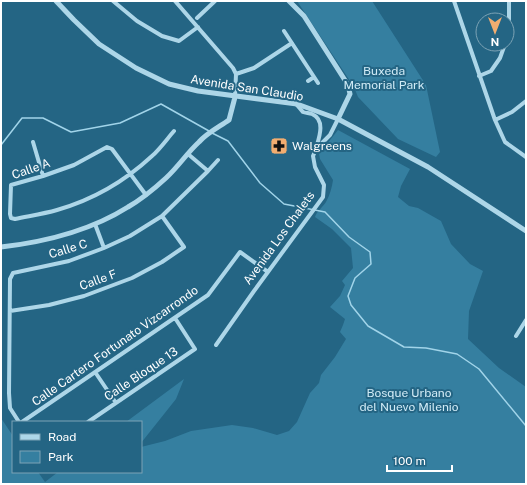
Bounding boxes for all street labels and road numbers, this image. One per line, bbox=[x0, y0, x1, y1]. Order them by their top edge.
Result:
street label: Avenida San Claudio bbox=[190, 72, 305, 104]
street label: Calle A bbox=[10, 156, 53, 182]
street label: Avenida Los Chalets bbox=[240, 189, 318, 287]
street label: Calle C bbox=[47, 237, 89, 261]
street label: Calle F bbox=[78, 267, 118, 293]
street label: Calle Cartero Fortunato Vizcarrondo bbox=[29, 283, 201, 409]
street label: Calle Bloque 13 bbox=[102, 344, 180, 404]

